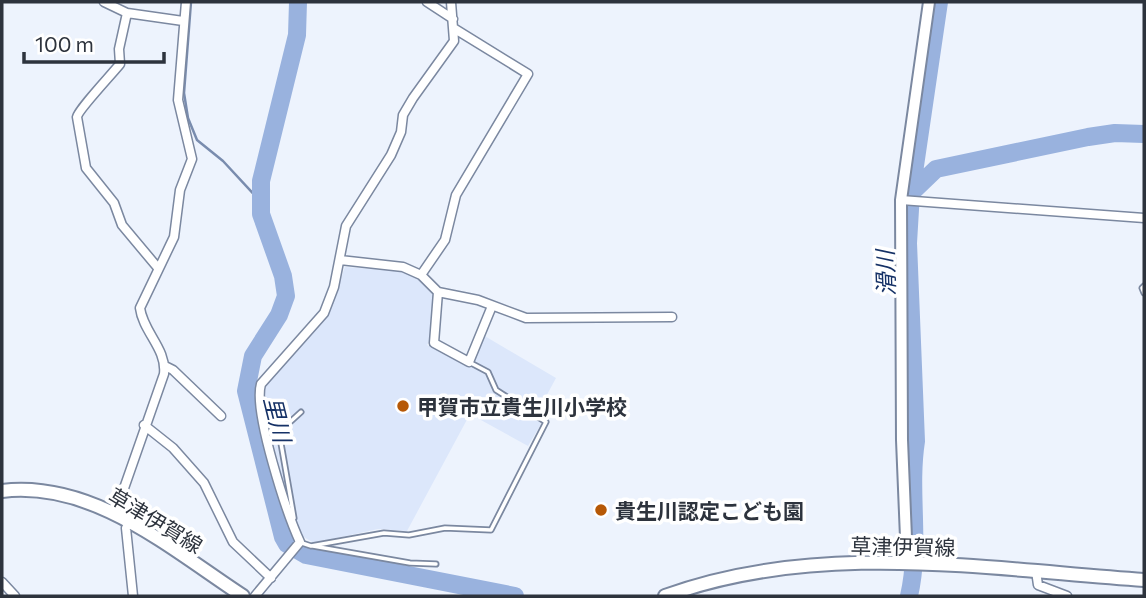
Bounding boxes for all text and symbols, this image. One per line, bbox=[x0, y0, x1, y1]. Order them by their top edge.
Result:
scale bar bbox=[24, 21, 164, 65]
text: 100 m bbox=[35, 31, 94, 56]
water label: 滑川 bbox=[870, 247, 900, 296]
water label: 里川 bbox=[259, 393, 298, 448]
place label: 甲賀市立貴生川小学校 bbox=[417, 394, 627, 419]
marker: 甲賀市立貴生川小学校 bbox=[395, 398, 411, 414]
street label: 草津伊賀線 bbox=[105, 482, 207, 558]
place label: 貴生川認定こども園 bbox=[615, 498, 804, 523]
marker: 貴生川認定こども園 bbox=[593, 502, 609, 518]
street label: 草津伊賀線 bbox=[850, 533, 956, 559]

